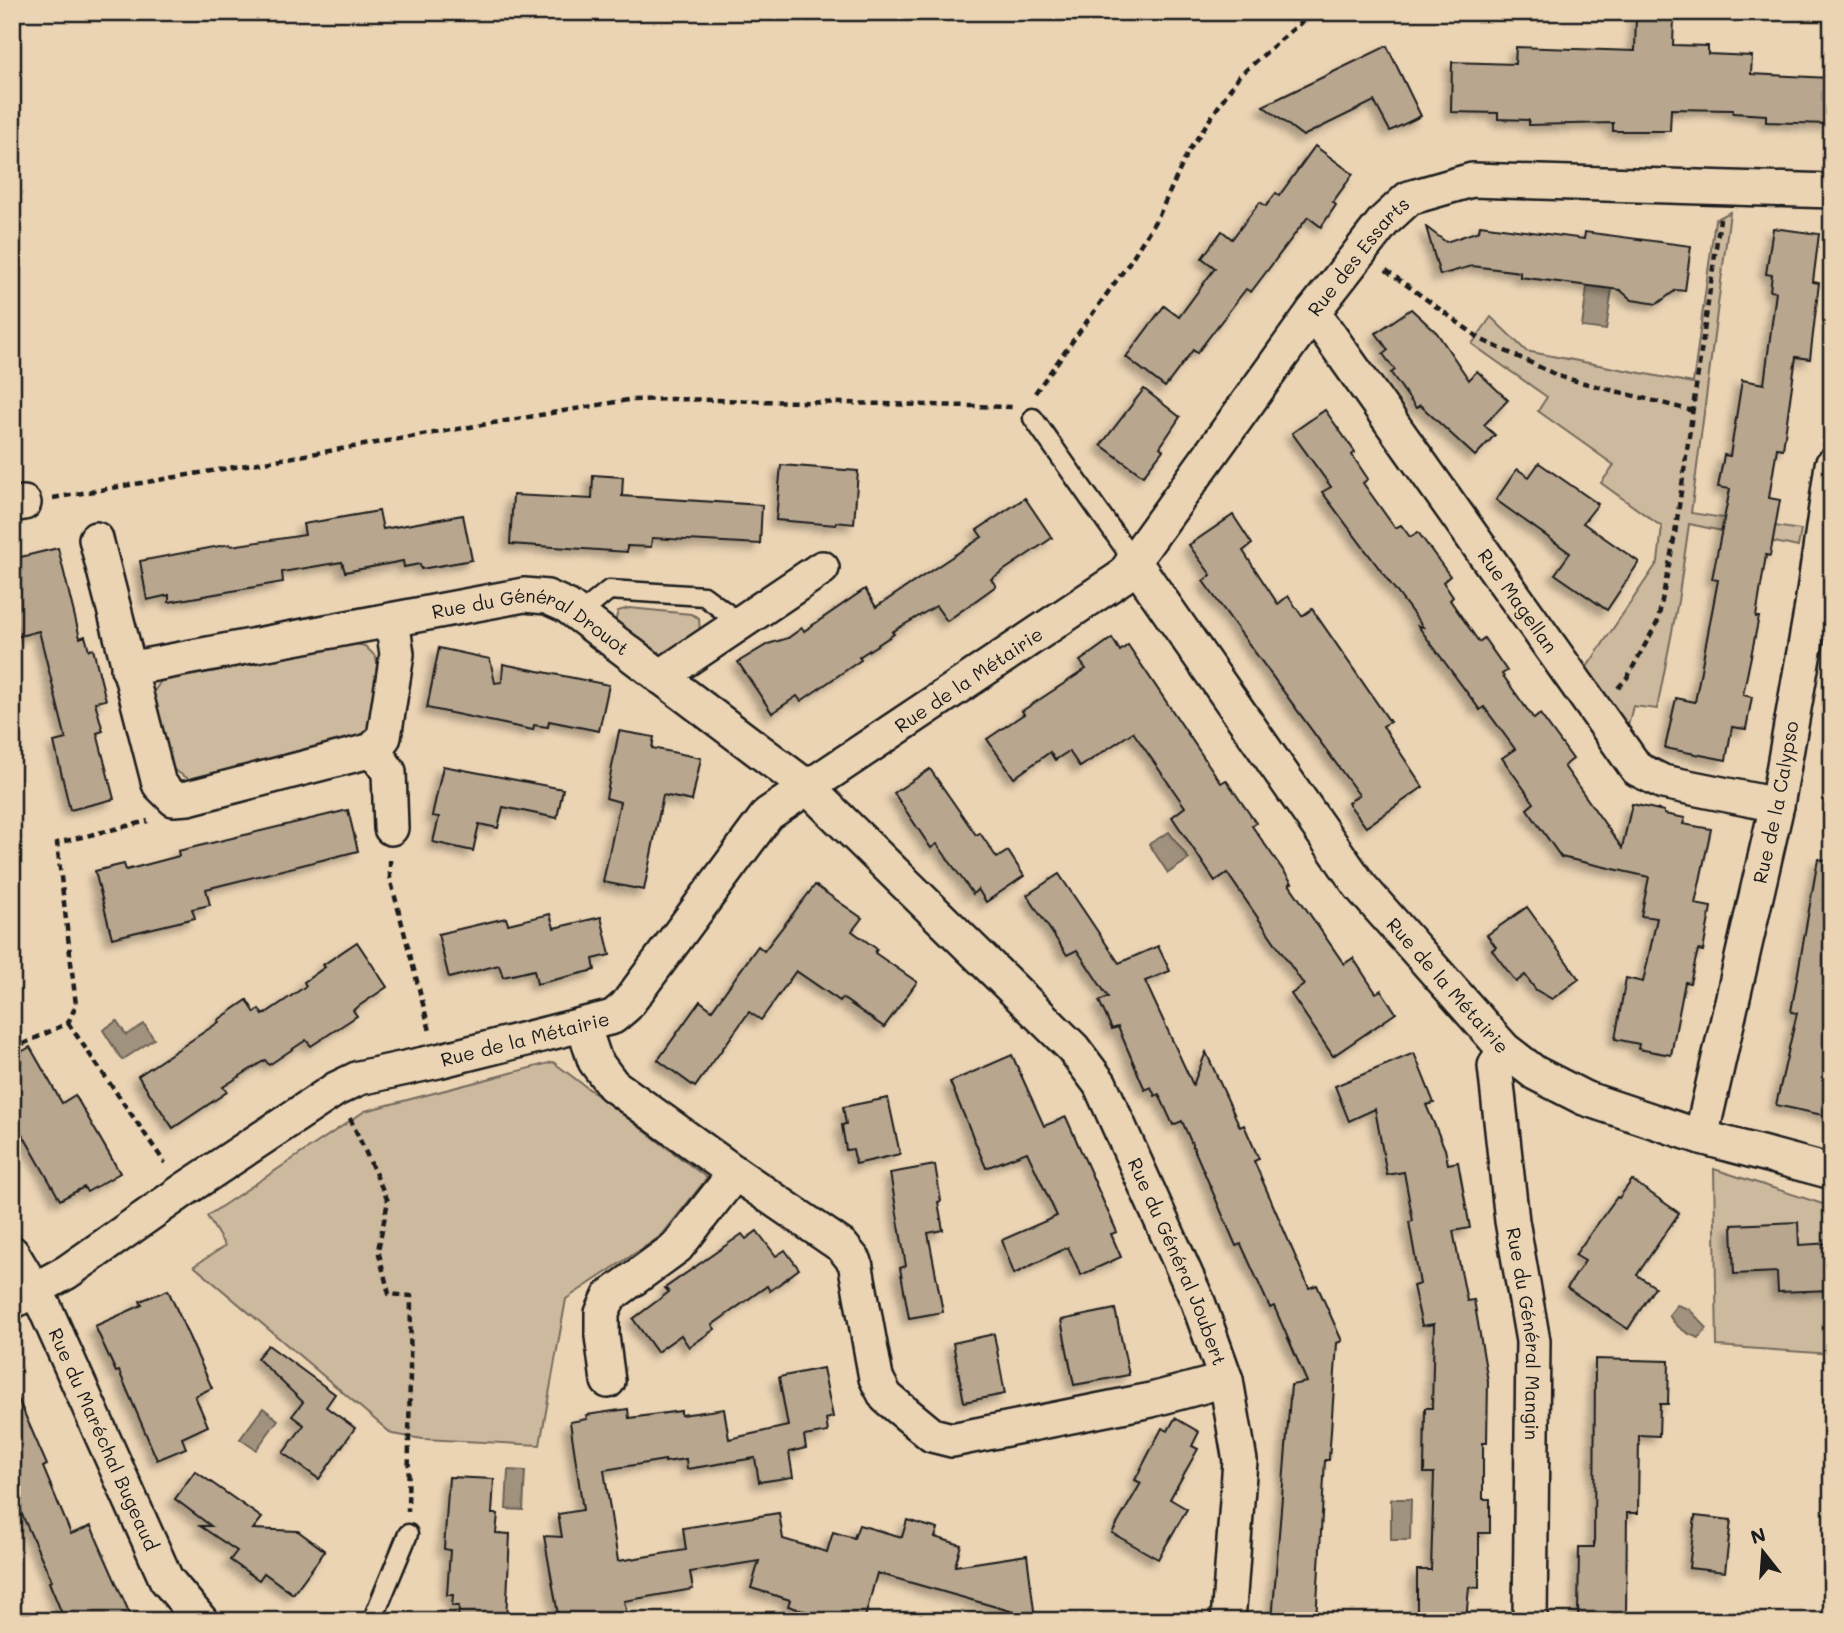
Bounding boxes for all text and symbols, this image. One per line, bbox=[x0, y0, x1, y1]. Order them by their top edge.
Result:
street label: Rue des Essarts bbox=[1301, 191, 1414, 321]
street label: Rue Magellan bbox=[1473, 543, 1564, 658]
street label: Rue du Général Drouot bbox=[430, 582, 635, 661]
street label: Rue de la Métairie bbox=[889, 621, 1047, 738]
street label: Rue de la Calypso bbox=[1746, 719, 1804, 886]
street label: Rue de la Métairie bbox=[1382, 912, 1515, 1058]
street label: Rue de la Métairie bbox=[438, 1005, 612, 1072]
street label: Rue du Général Joubert bbox=[1123, 1154, 1233, 1369]
street label: Rue du Général Mangin bbox=[1501, 1225, 1546, 1440]
street label: Rue du Maréchal Bugeaud bbox=[44, 1324, 165, 1554]
north arrow bbox=[1728, 1518, 1798, 1588]
text: N bbox=[1747, 1521, 1768, 1549]

